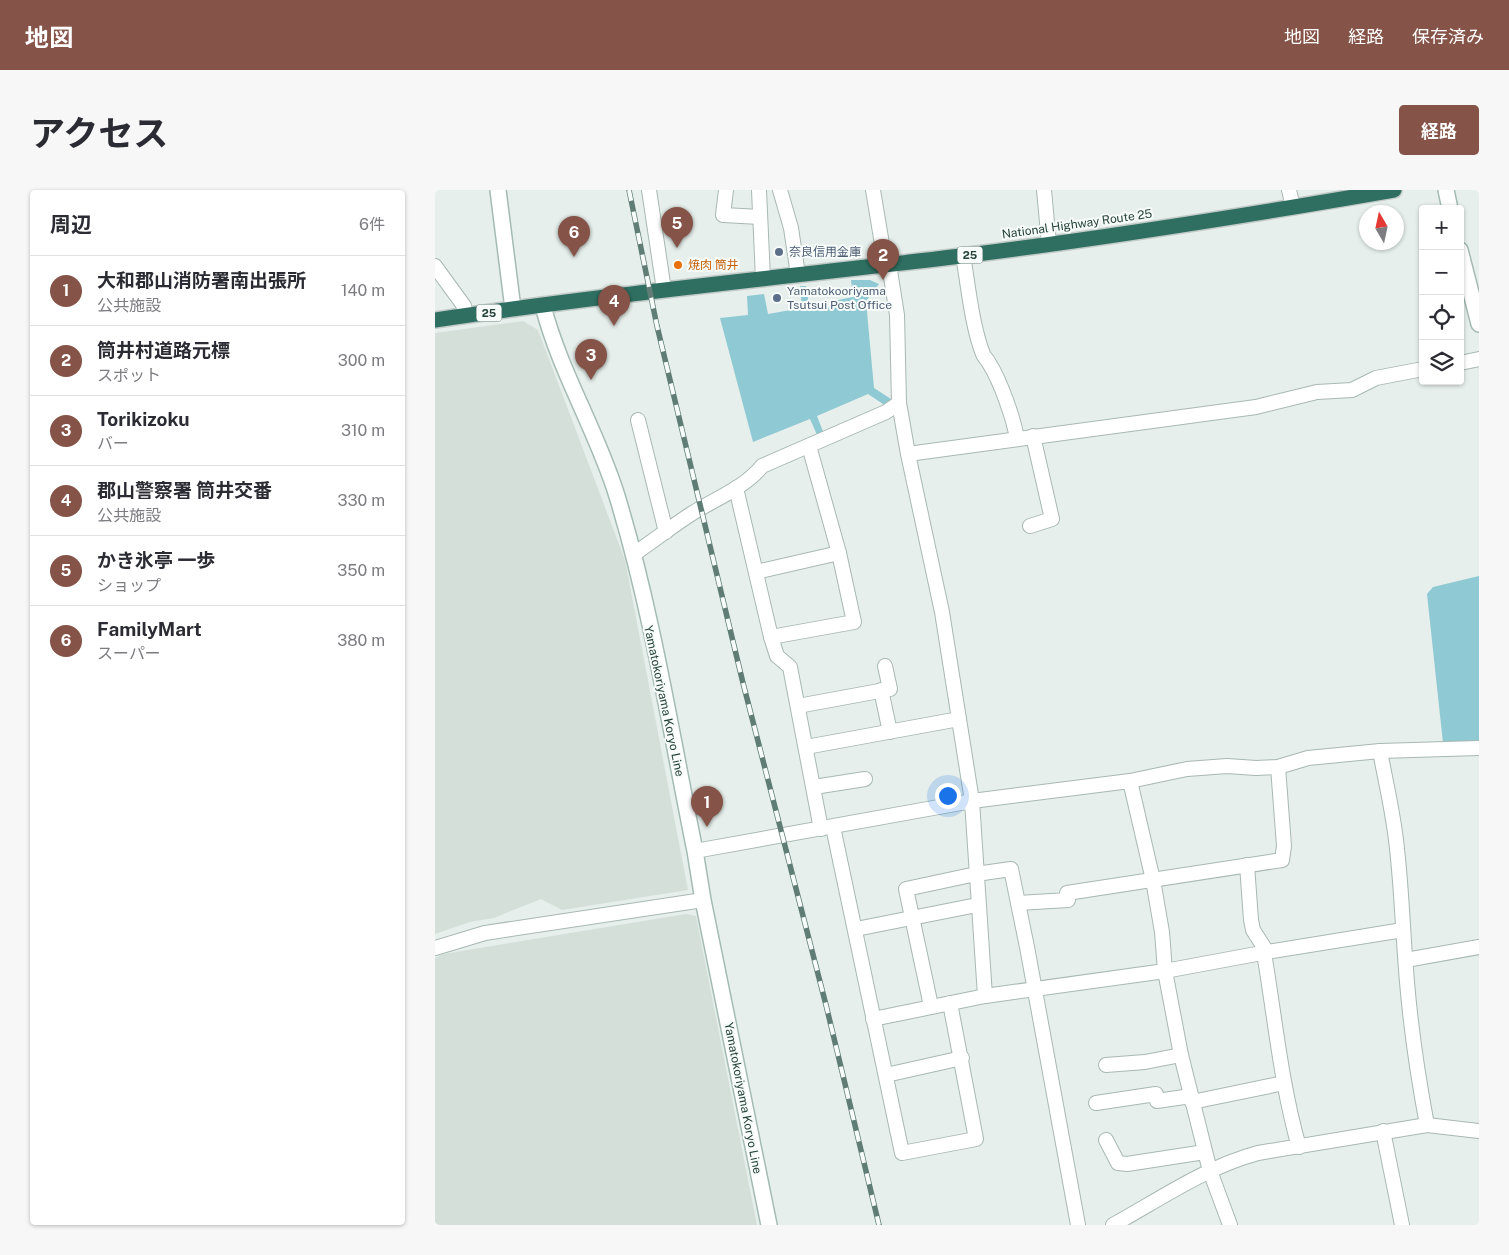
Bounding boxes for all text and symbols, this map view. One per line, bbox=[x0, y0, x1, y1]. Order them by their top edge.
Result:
text: 地図 bbox=[25, 23, 73, 51]
text: 地図 bbox=[1284, 26, 1320, 47]
text: 経路 bbox=[1348, 26, 1384, 47]
text: 保存済み bbox=[1412, 26, 1484, 47]
button: 経路 bbox=[1399, 105, 1479, 155]
text: アクセス bbox=[30, 113, 168, 154]
north arrow bbox=[1359, 205, 1404, 250]
map controls bbox=[1419, 205, 1464, 385]
button: + bbox=[1419, 205, 1464, 250]
street label: National Highway Route 25 bbox=[1001, 206, 1153, 241]
pin: 5 bbox=[661, 207, 693, 248]
text: 周辺 bbox=[50, 212, 92, 237]
text: 6件 bbox=[359, 215, 385, 234]
pin: 6 bbox=[558, 216, 590, 257]
pin: 2 bbox=[867, 239, 899, 280]
place label: 奈良信用金庫 bbox=[789, 245, 861, 259]
marker: 奈良信用金庫 bbox=[773, 246, 785, 258]
road number: 25 bbox=[957, 246, 983, 264]
button: − bbox=[1419, 250, 1464, 295]
place label: 焼肉 筒井 bbox=[688, 258, 739, 272]
marker: 焼肉 筒井 bbox=[672, 259, 684, 271]
text: 大和郡山消防署南出張所 bbox=[97, 269, 306, 291]
text: 1 bbox=[63, 281, 69, 300]
text: 140 m bbox=[341, 281, 385, 300]
place label: Yamatokooriyama Tsutsui Post Office bbox=[787, 284, 892, 312]
pin: 4 bbox=[598, 285, 630, 326]
marker: Yamatokooriyama Tsutsui Post Office bbox=[771, 292, 783, 304]
button: locate bbox=[1419, 295, 1464, 340]
text: 公共施設 bbox=[97, 296, 161, 315]
road number: 25 bbox=[477, 305, 501, 322]
text: 筒井村道路元標 bbox=[97, 339, 230, 361]
pin: 3 bbox=[575, 339, 607, 380]
button: layers bbox=[1419, 340, 1464, 385]
text: 2 bbox=[61, 351, 71, 370]
text: 300 m bbox=[338, 351, 385, 370]
text: スポット bbox=[97, 366, 161, 385]
text: Torikizoku bbox=[97, 408, 190, 430]
text: 3 bbox=[61, 421, 71, 440]
text: 310 m bbox=[341, 421, 385, 440]
text: バー bbox=[97, 434, 129, 453]
text: 郡山警察署 筒井交番 bbox=[97, 479, 272, 501]
text: 4 bbox=[61, 491, 71, 510]
text: 330 m bbox=[338, 491, 385, 510]
text: 公共施設 bbox=[97, 506, 161, 525]
text: かき氷亭 一歩 bbox=[97, 549, 215, 571]
text: 5 bbox=[61, 561, 71, 580]
text: 350 m bbox=[337, 561, 385, 580]
text: ショップ bbox=[97, 576, 161, 595]
text: FamilyMart bbox=[97, 618, 202, 640]
street label: Yamatokoriyama Koryo Line bbox=[641, 624, 687, 778]
text: 6 bbox=[61, 631, 71, 650]
text: 380 m bbox=[337, 631, 385, 650]
text: スーパー bbox=[97, 644, 161, 663]
your location bbox=[935, 783, 961, 809]
pin: 1 bbox=[691, 786, 723, 827]
street label: Yamatokoriyama Koryo Line bbox=[721, 1021, 765, 1175]

